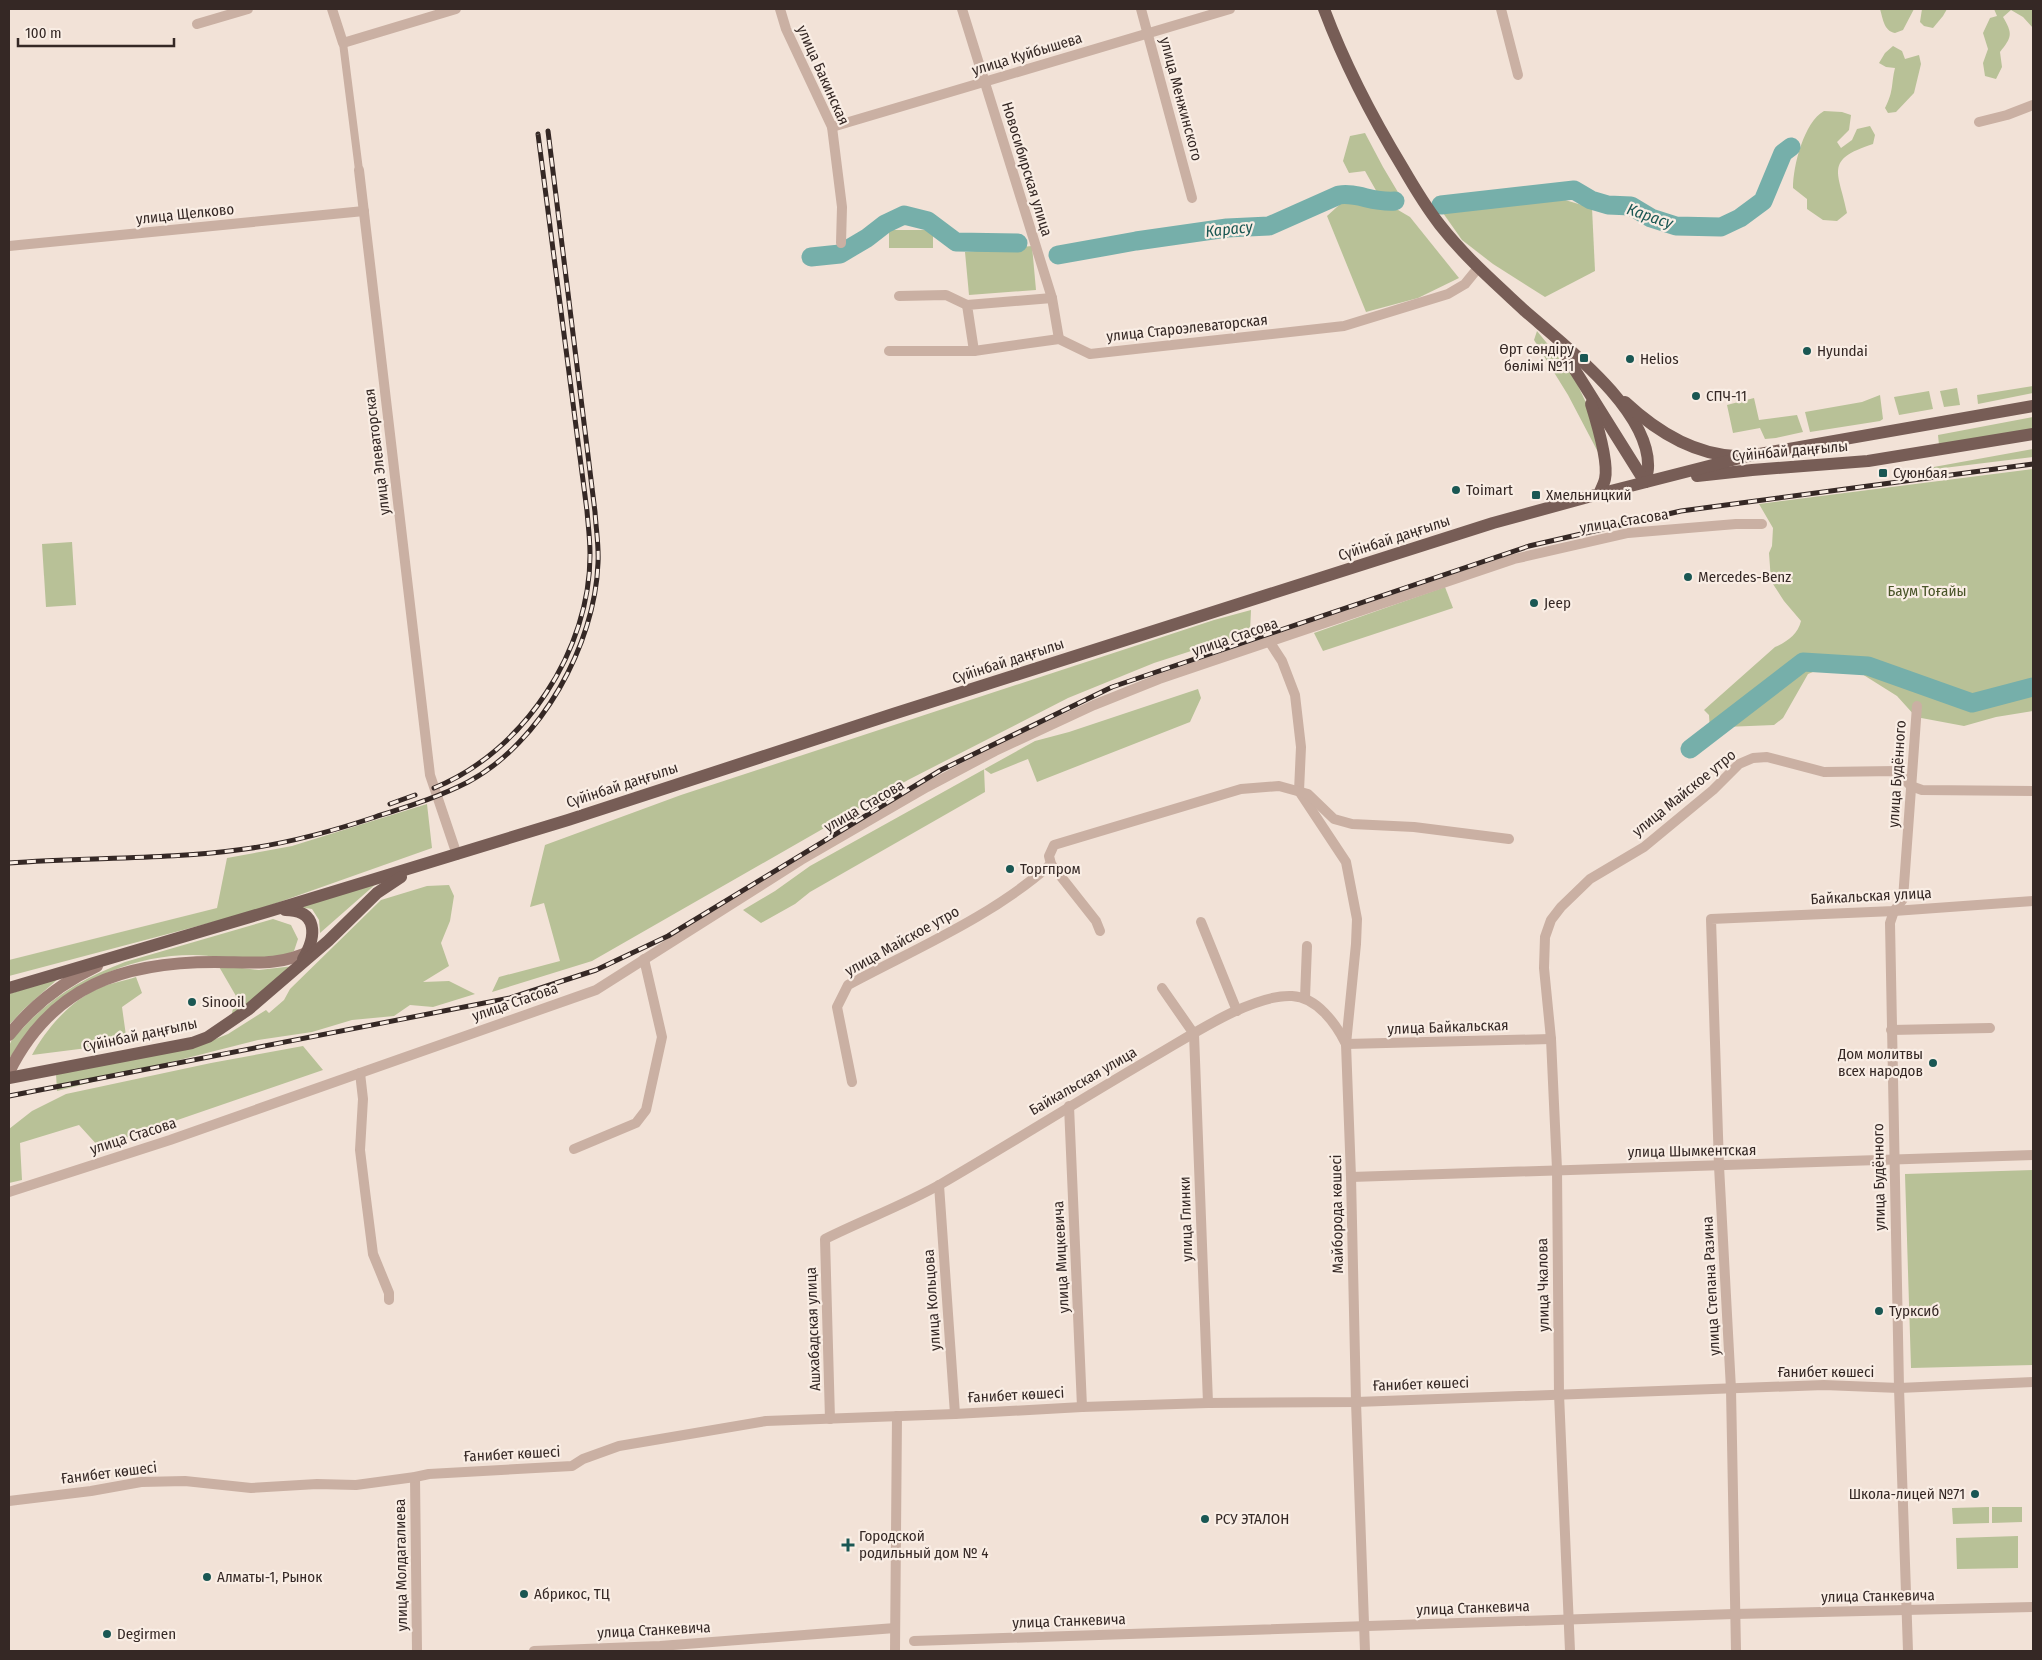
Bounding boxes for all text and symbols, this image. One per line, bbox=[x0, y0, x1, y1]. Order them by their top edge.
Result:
scale bar bbox=[18, 15, 174, 47]
street label: улица Бакинская bbox=[793, 22, 853, 128]
text: 100 m bbox=[25, 24, 62, 42]
street label: улица Куйбышева bbox=[970, 29, 1084, 79]
street label: улица Менжинского bbox=[1156, 35, 1206, 163]
street label: Новосибирская улица bbox=[998, 100, 1056, 238]
water label: Карасу bbox=[1624, 199, 1676, 233]
street label: улица Щелково bbox=[135, 200, 235, 228]
water label: Карасу bbox=[1204, 217, 1254, 241]
street label: улица Староэлеваторская bbox=[1106, 311, 1268, 345]
place label: Өрт сөндіру бөлімі №11 bbox=[1499, 340, 1574, 375]
place label: Hyundai bbox=[1817, 342, 1868, 360]
marker: Hyundai bbox=[1801, 345, 1813, 357]
place label: Helios bbox=[1640, 350, 1679, 368]
marker: Өрт сөндіру бөлімі №11 bbox=[1578, 352, 1590, 364]
marker: Helios bbox=[1624, 353, 1636, 365]
place label: СПЧ-11 bbox=[1706, 387, 1747, 405]
street label: улица Элеваторская bbox=[360, 388, 394, 516]
marker: СПЧ-11 bbox=[1690, 390, 1702, 402]
street label: Сүйінбай даңғылы bbox=[1731, 437, 1849, 465]
place label: Суюнбая bbox=[1893, 464, 1948, 482]
marker: Суюнбая bbox=[1877, 467, 1889, 479]
place label: Toimart bbox=[1466, 481, 1513, 499]
marker: Toimart bbox=[1450, 484, 1462, 496]
place label: Хмельницкий bbox=[1546, 486, 1632, 504]
marker: Хмельницкий bbox=[1530, 489, 1542, 501]
street label: улица Стасова bbox=[1578, 505, 1670, 537]
street label: Сүйінбай даңғылы bbox=[1336, 511, 1452, 565]
place label: Mercedes-Benz bbox=[1698, 568, 1791, 586]
marker: Mercedes-Benz bbox=[1682, 571, 1694, 583]
park label: Баум Тоғайы bbox=[1887, 582, 1967, 600]
place label: Jeep bbox=[1544, 594, 1571, 612]
marker: Jeep bbox=[1528, 597, 1540, 609]
street label: улица Стасова bbox=[1190, 614, 1280, 660]
street label: Сүйінбай даңғылы bbox=[950, 634, 1066, 688]
street label: улица Будённого bbox=[1884, 720, 1910, 828]
street label: улица Майское утро bbox=[1629, 746, 1739, 840]
street label: Сүйінбай даңғылы bbox=[564, 758, 680, 812]
street label: улица Стасова bbox=[821, 776, 907, 836]
place label: Торгпром bbox=[1020, 860, 1081, 878]
marker: Торгпром bbox=[1004, 863, 1016, 875]
street label: Байкальская улица bbox=[1810, 884, 1932, 908]
street label: улица Майское утро bbox=[842, 902, 962, 980]
street label: улица Стасова bbox=[470, 979, 560, 1025]
place label: Sinooil bbox=[202, 993, 245, 1011]
marker: Sinooil bbox=[186, 996, 198, 1008]
street label: Сүйінбай даңғылы bbox=[81, 1014, 199, 1056]
street label: улица Байкальская bbox=[1387, 1016, 1509, 1038]
street label: Байкальская улица bbox=[1026, 1043, 1140, 1119]
place label: Дом молитвы всех народов bbox=[1837, 1045, 1923, 1080]
marker: Дом молитвы всех народов bbox=[1927, 1057, 1939, 1069]
street label: улица Стасова bbox=[88, 1114, 178, 1158]
street label: улица Будённого bbox=[1869, 1123, 1889, 1231]
street label: улица Шымкентская bbox=[1628, 1141, 1756, 1161]
street label: Майборода көшесі bbox=[1327, 1154, 1347, 1274]
street label: улица Глинки bbox=[1176, 1176, 1196, 1262]
street label: улица Мицкевича bbox=[1049, 1200, 1073, 1314]
street label: улица Степана Разина bbox=[1698, 1216, 1724, 1356]
street label: улица Чкалова bbox=[1533, 1238, 1553, 1332]
street label: улица Кольцова bbox=[919, 1249, 945, 1351]
street label: Ашхабадская улица bbox=[802, 1267, 824, 1391]
place label: Турксиб bbox=[1889, 1302, 1939, 1320]
marker: Турксиб bbox=[1873, 1305, 1885, 1317]
street label: Ғанибет көшесі bbox=[1778, 1363, 1874, 1381]
street label: Ғанибет көшесі bbox=[1372, 1373, 1470, 1395]
street label: Ғанибет көшесі bbox=[967, 1383, 1065, 1407]
street label: Ғанибет көшесі bbox=[463, 1442, 561, 1466]
street label: Ғанибет көшесі bbox=[60, 1458, 158, 1488]
place label: Школа-лицей №71 bbox=[1849, 1485, 1965, 1503]
marker: Школа-лицей №71 bbox=[1969, 1488, 1981, 1500]
street label: улица Молдагалиева bbox=[391, 1499, 411, 1631]
place label: РСУ ЭТАЛОН bbox=[1215, 1510, 1289, 1528]
marker: РСУ ЭТАЛОН bbox=[1199, 1513, 1211, 1525]
place label: Городской родильный дом № 4 bbox=[859, 1527, 988, 1562]
marker: Городской родильный дом № 4 bbox=[841, 1538, 855, 1552]
place label: Алматы-1, Рынок bbox=[217, 1568, 322, 1586]
marker: Алматы-1, Рынок bbox=[201, 1571, 213, 1583]
place label: Абрикос, ТЦ bbox=[534, 1585, 610, 1603]
street label: улица Станкевича bbox=[1821, 1586, 1935, 1606]
marker: Абрикос, ТЦ bbox=[518, 1588, 530, 1600]
street label: улица Станкевича bbox=[1416, 1597, 1530, 1619]
street label: улица Станкевича bbox=[1012, 1610, 1126, 1632]
street label: улица Станкевича bbox=[597, 1618, 711, 1642]
place label: Degirmen bbox=[117, 1625, 176, 1643]
marker: Degirmen bbox=[101, 1628, 113, 1640]

